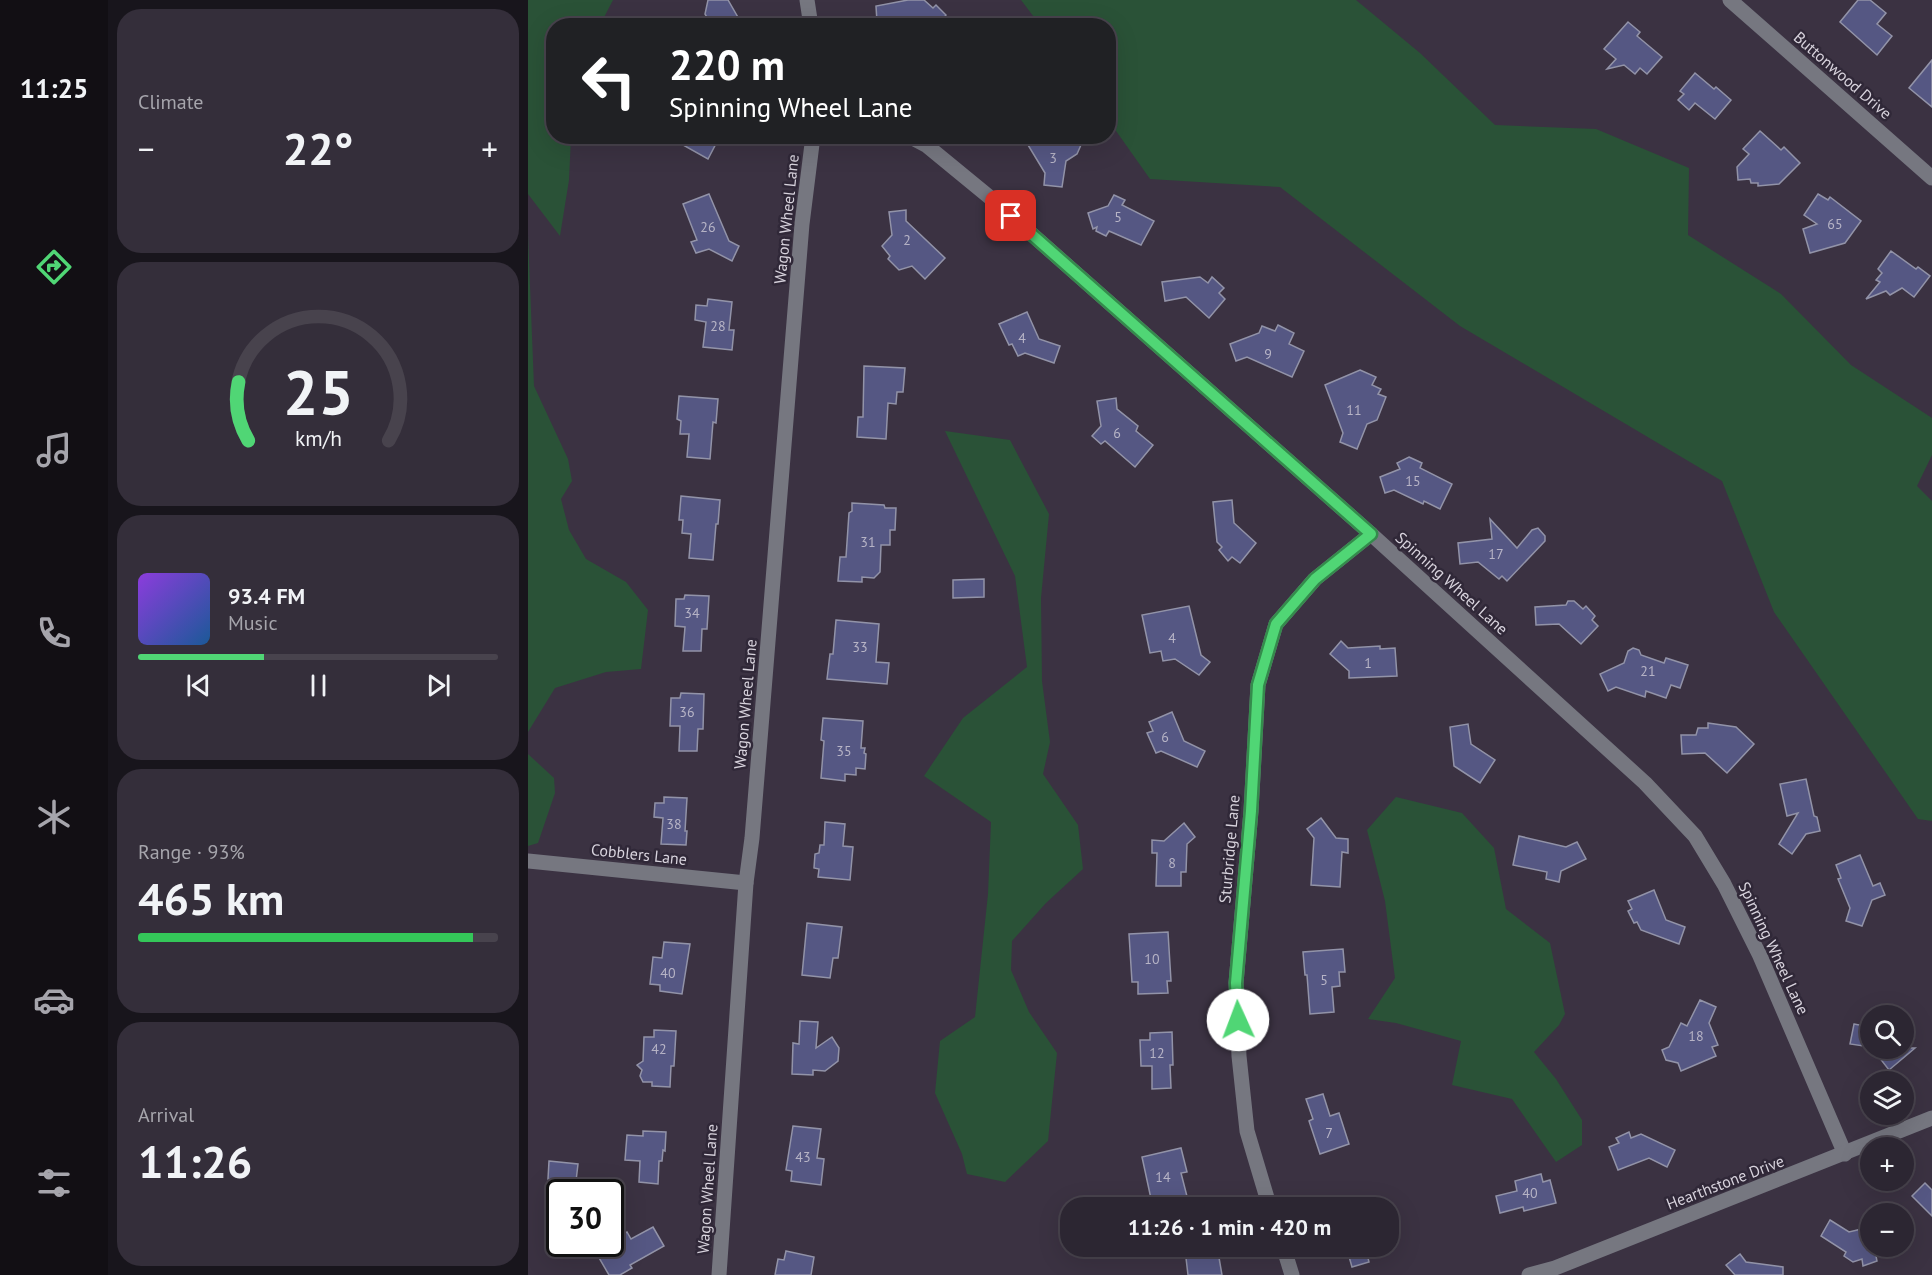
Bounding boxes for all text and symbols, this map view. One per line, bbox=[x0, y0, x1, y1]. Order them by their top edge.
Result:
street label: Buttonwood Drive bbox=[1790, 27, 1896, 123]
text: 220 m bbox=[669, 37, 785, 92]
icon: left bbox=[570, 42, 648, 120]
text: 11:25 bbox=[20, 71, 88, 105]
text: Climate bbox=[138, 89, 204, 115]
text: Spinning Wheel Lane bbox=[669, 90, 913, 124]
text: 22° bbox=[283, 119, 353, 177]
text: − bbox=[138, 127, 155, 170]
text: + bbox=[481, 127, 498, 170]
house number: 3 bbox=[1049, 149, 1057, 167]
street label: Wagon Wheel Lane bbox=[769, 153, 803, 285]
pin bbox=[985, 190, 1036, 241]
icon: arrive bbox=[994, 199, 1027, 232]
house number: 5 bbox=[1114, 208, 1122, 226]
house number: 65 bbox=[1827, 215, 1843, 233]
house number: 26 bbox=[700, 218, 716, 236]
house number: 2 bbox=[903, 231, 911, 249]
icon: directions bbox=[33, 246, 75, 288]
house number: 28 bbox=[710, 317, 726, 335]
house number: 4 bbox=[1018, 329, 1026, 347]
house number: 9 bbox=[1264, 345, 1272, 363]
text: 25 bbox=[283, 351, 353, 432]
house number: 11 bbox=[1346, 401, 1362, 419]
house number: 6 bbox=[1113, 424, 1121, 442]
text: km/h bbox=[294, 425, 341, 453]
icon: music bbox=[33, 429, 75, 471]
house number: 15 bbox=[1405, 472, 1421, 490]
street label: Spinning Wheel Lane bbox=[1392, 527, 1512, 639]
house number: 31 bbox=[860, 533, 876, 551]
house number: 17 bbox=[1488, 545, 1504, 563]
text: 93.4 FM bbox=[228, 582, 305, 610]
house number: 34 bbox=[684, 604, 700, 622]
text: Music bbox=[228, 610, 277, 636]
icon: phone bbox=[33, 612, 75, 654]
house number: 4 bbox=[1168, 629, 1176, 647]
street label: Wagon Wheel Lane bbox=[729, 638, 761, 770]
house number: 33 bbox=[852, 638, 868, 656]
house number: 1 bbox=[1364, 654, 1372, 672]
house number: 21 bbox=[1640, 662, 1656, 680]
icon: previous bbox=[182, 669, 215, 702]
icon: pause bbox=[302, 669, 335, 702]
icon: next bbox=[422, 669, 455, 702]
house number: 36 bbox=[679, 703, 695, 721]
house number: 6 bbox=[1161, 728, 1169, 746]
house number: 35 bbox=[836, 742, 852, 760]
street label: Sturbridge Lane bbox=[1214, 794, 1244, 904]
icon: climate bbox=[33, 796, 75, 838]
house number: 38 bbox=[666, 815, 682, 833]
text: Range · 93% bbox=[138, 839, 245, 865]
street label: Cobblers Lane bbox=[590, 839, 688, 869]
house number: 8 bbox=[1168, 854, 1176, 872]
text: 465 km bbox=[138, 869, 284, 927]
street label: Spinning Wheel Lane bbox=[1734, 878, 1814, 1018]
house number: 10 bbox=[1144, 950, 1160, 968]
house number: 40 bbox=[660, 964, 676, 982]
house number: 5 bbox=[1320, 971, 1328, 989]
icon: car bbox=[33, 979, 75, 1021]
position arrow bbox=[1206, 988, 1270, 1052]
map controls bbox=[1860, 1005, 1914, 1257]
button: search bbox=[1860, 1005, 1914, 1059]
house number: 18 bbox=[1688, 1027, 1704, 1045]
house number: 42 bbox=[651, 1040, 667, 1058]
house number: 12 bbox=[1149, 1044, 1165, 1062]
button: layers bbox=[1860, 1071, 1914, 1125]
text: Arrival bbox=[138, 1102, 194, 1128]
street label: Wagon Wheel Lane bbox=[692, 1123, 722, 1255]
house number: 7 bbox=[1325, 1124, 1333, 1142]
text: 11:26 bbox=[138, 1132, 252, 1190]
button: + bbox=[1860, 1137, 1914, 1191]
house number: 43 bbox=[795, 1148, 811, 1166]
street label: Hearthstone Drive bbox=[1663, 1150, 1787, 1214]
icon: filters bbox=[33, 1162, 75, 1204]
house number: 14 bbox=[1155, 1168, 1171, 1186]
speed limit sign: 30 bbox=[546, 1179, 624, 1257]
house number: 40 bbox=[1522, 1184, 1538, 1202]
button: − bbox=[1860, 1203, 1914, 1257]
text: 11:26 · 1 min · 420 m bbox=[1128, 1213, 1331, 1241]

